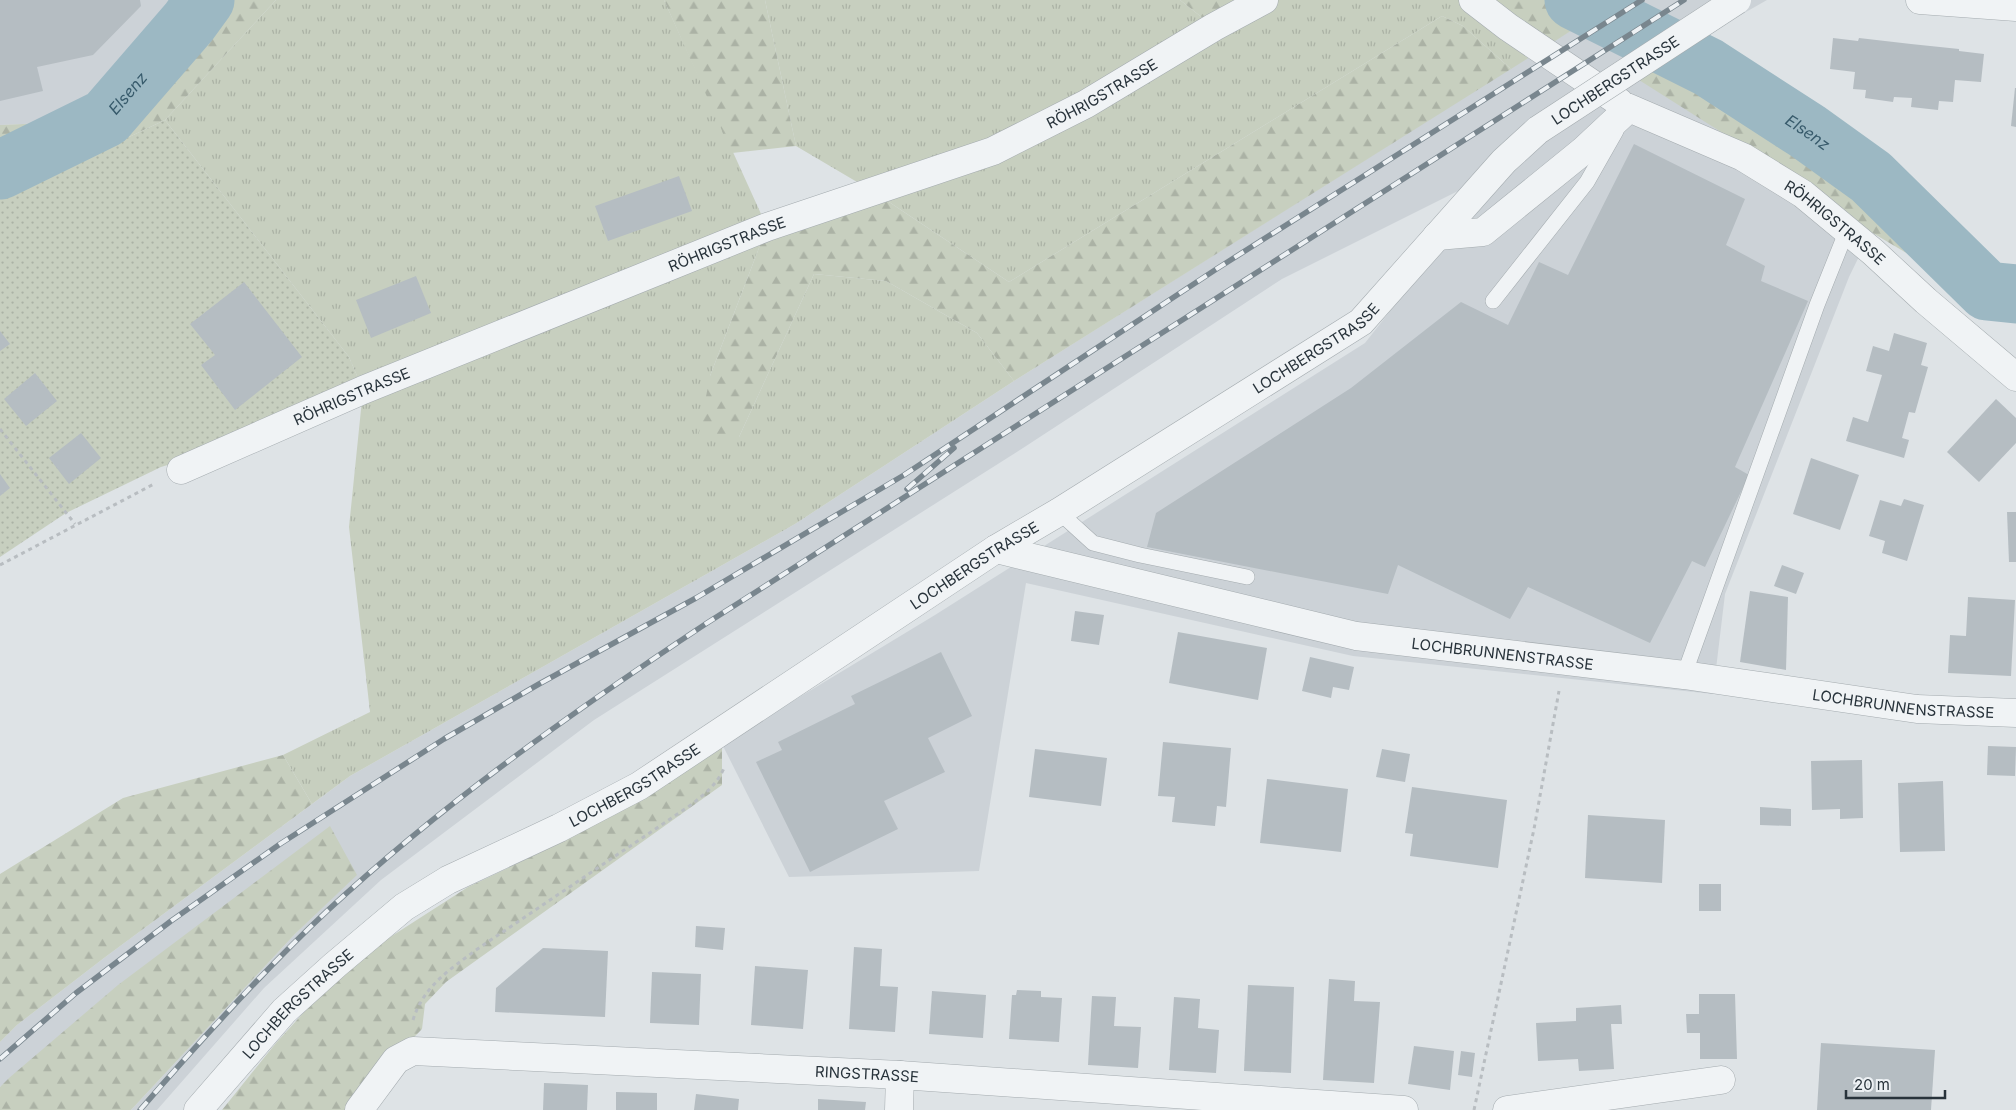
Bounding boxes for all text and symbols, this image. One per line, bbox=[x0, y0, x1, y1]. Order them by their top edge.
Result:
street label: LOCHBERGSTRASSE bbox=[1547, 31, 1683, 128]
street label: RÖHRIGSTRASSE bbox=[1043, 54, 1161, 132]
water label: Elsenz bbox=[104, 68, 151, 118]
water label: Elsenz bbox=[1782, 110, 1834, 154]
street label: RÖHRIGSTRASSE bbox=[1781, 176, 1890, 269]
street label: RÖHRIGSTRASSE bbox=[665, 212, 788, 275]
street label: LOCHBERGSTRASSE bbox=[1249, 299, 1383, 397]
street label: RÖHRIGSTRASSE bbox=[290, 363, 413, 429]
street label: LOCHBERGSTRASSE bbox=[906, 517, 1042, 613]
street label: LOCHBRUNNENSTRASSE bbox=[1411, 633, 1595, 674]
street label: LOCHBRUNNENSTRASSE bbox=[1811, 684, 1995, 722]
street label: LOCHBERGSTRASSE bbox=[566, 739, 703, 831]
street label: LOCHBERGSTRASSE bbox=[238, 944, 357, 1062]
street label: RINGSTRASSE bbox=[815, 1061, 919, 1086]
scale bar bbox=[1846, 1068, 1945, 1100]
text: 20 m bbox=[1854, 1075, 1890, 1094]

